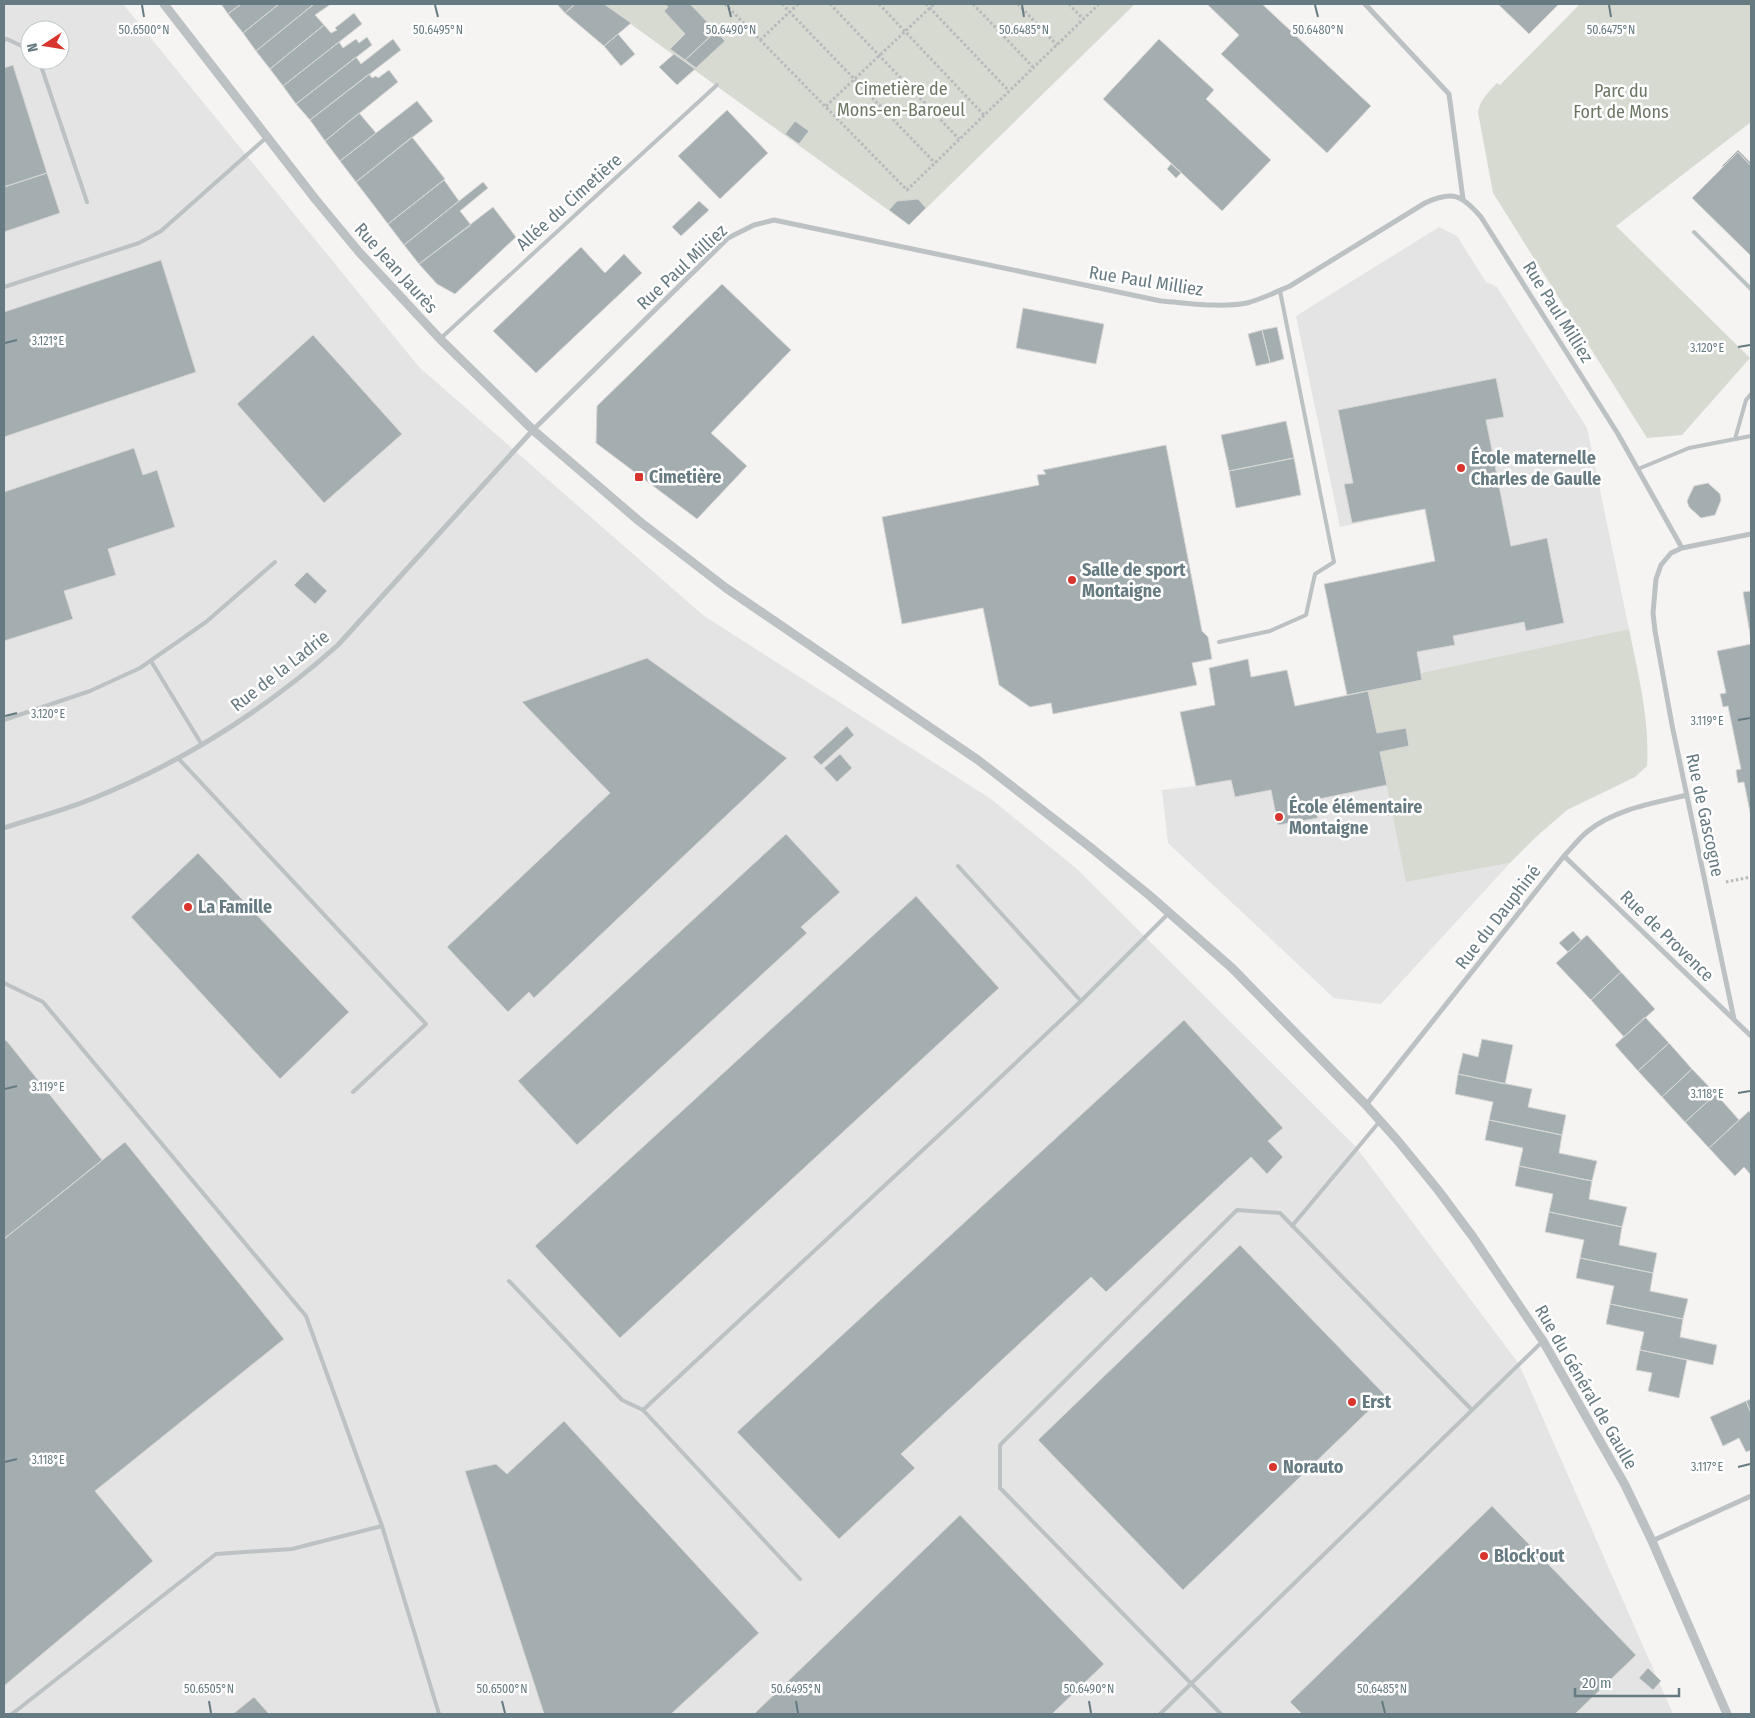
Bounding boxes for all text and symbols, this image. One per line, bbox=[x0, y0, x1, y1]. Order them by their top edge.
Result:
north arrow bbox=[20, 20, 70, 70]
text: 50.6500°N bbox=[118, 23, 170, 37]
text: 50.6495°N bbox=[413, 23, 463, 37]
text: 50.6490°N bbox=[706, 23, 756, 37]
text: 50.6485°N bbox=[999, 23, 1049, 37]
text: 50.6480°N bbox=[1292, 23, 1344, 37]
text: 50.6475°N bbox=[1587, 23, 1635, 37]
text: N bbox=[24, 42, 42, 53]
park label: Cimetière de Mons-en-Baroeul bbox=[837, 78, 965, 121]
park label: Parc du Fort de Mons bbox=[1573, 80, 1669, 123]
street label: Allée du Cimetière bbox=[512, 149, 626, 255]
street label: Rue Jean Jaurès bbox=[350, 218, 443, 318]
street label: Rue Paul Milliez bbox=[632, 220, 732, 314]
street label: Rue Paul Milliez bbox=[1518, 257, 1598, 367]
street label: Rue Paul Milliez bbox=[1087, 261, 1205, 301]
text: 3.121°E bbox=[32, 334, 65, 348]
text: 3.120°E bbox=[1690, 341, 1724, 355]
place label: École maternelle Charles de Gaulle bbox=[1471, 446, 1601, 490]
marker: École maternelle Charles de Gaulle bbox=[1455, 462, 1467, 474]
place label: Cimetière bbox=[649, 466, 721, 488]
marker: Cimetière bbox=[633, 471, 645, 483]
place label: Salle de sport Montaigne bbox=[1082, 559, 1186, 602]
marker: Salle de sport Montaigne bbox=[1066, 574, 1078, 586]
street label: Rue de la Ladrie bbox=[226, 626, 334, 716]
text: 3.120°E bbox=[31, 707, 65, 721]
text: 3.119°E bbox=[1690, 714, 1724, 728]
street label: Rue de Gascogne bbox=[1681, 751, 1729, 879]
place label: École élémentaire Montaigne bbox=[1289, 795, 1422, 839]
marker: École élémentaire Montaigne bbox=[1273, 811, 1285, 823]
street label: Rue du Dauphiné bbox=[1451, 860, 1546, 973]
street label: Rue de Provence bbox=[1616, 886, 1719, 986]
place label: La Famille bbox=[198, 896, 272, 918]
marker: La Famille bbox=[182, 901, 194, 913]
text: 3.119°E bbox=[31, 1080, 65, 1094]
text: 3.118°E bbox=[1690, 1087, 1724, 1101]
street label: Rue du Général de Gaulle bbox=[1530, 1301, 1642, 1473]
place label: Erst bbox=[1362, 1391, 1392, 1413]
marker: Erst bbox=[1346, 1396, 1358, 1408]
text: 3.118°E bbox=[31, 1453, 65, 1467]
place label: Norauto bbox=[1283, 1456, 1344, 1478]
text: 3.117°E bbox=[1691, 1460, 1723, 1474]
marker: Norauto bbox=[1267, 1461, 1279, 1473]
place label: Block'out bbox=[1494, 1545, 1565, 1567]
marker: Block'out bbox=[1478, 1550, 1490, 1562]
scale bar bbox=[1575, 1666, 1679, 1698]
text: 20 m bbox=[1582, 1674, 1612, 1692]
text: 50.6505°N bbox=[184, 1682, 234, 1696]
text: 50.6500°N bbox=[476, 1682, 528, 1696]
text: 50.6495°N bbox=[771, 1682, 821, 1696]
text: 50.6490°N bbox=[1064, 1682, 1114, 1696]
text: 50.6485°N bbox=[1357, 1682, 1407, 1696]

